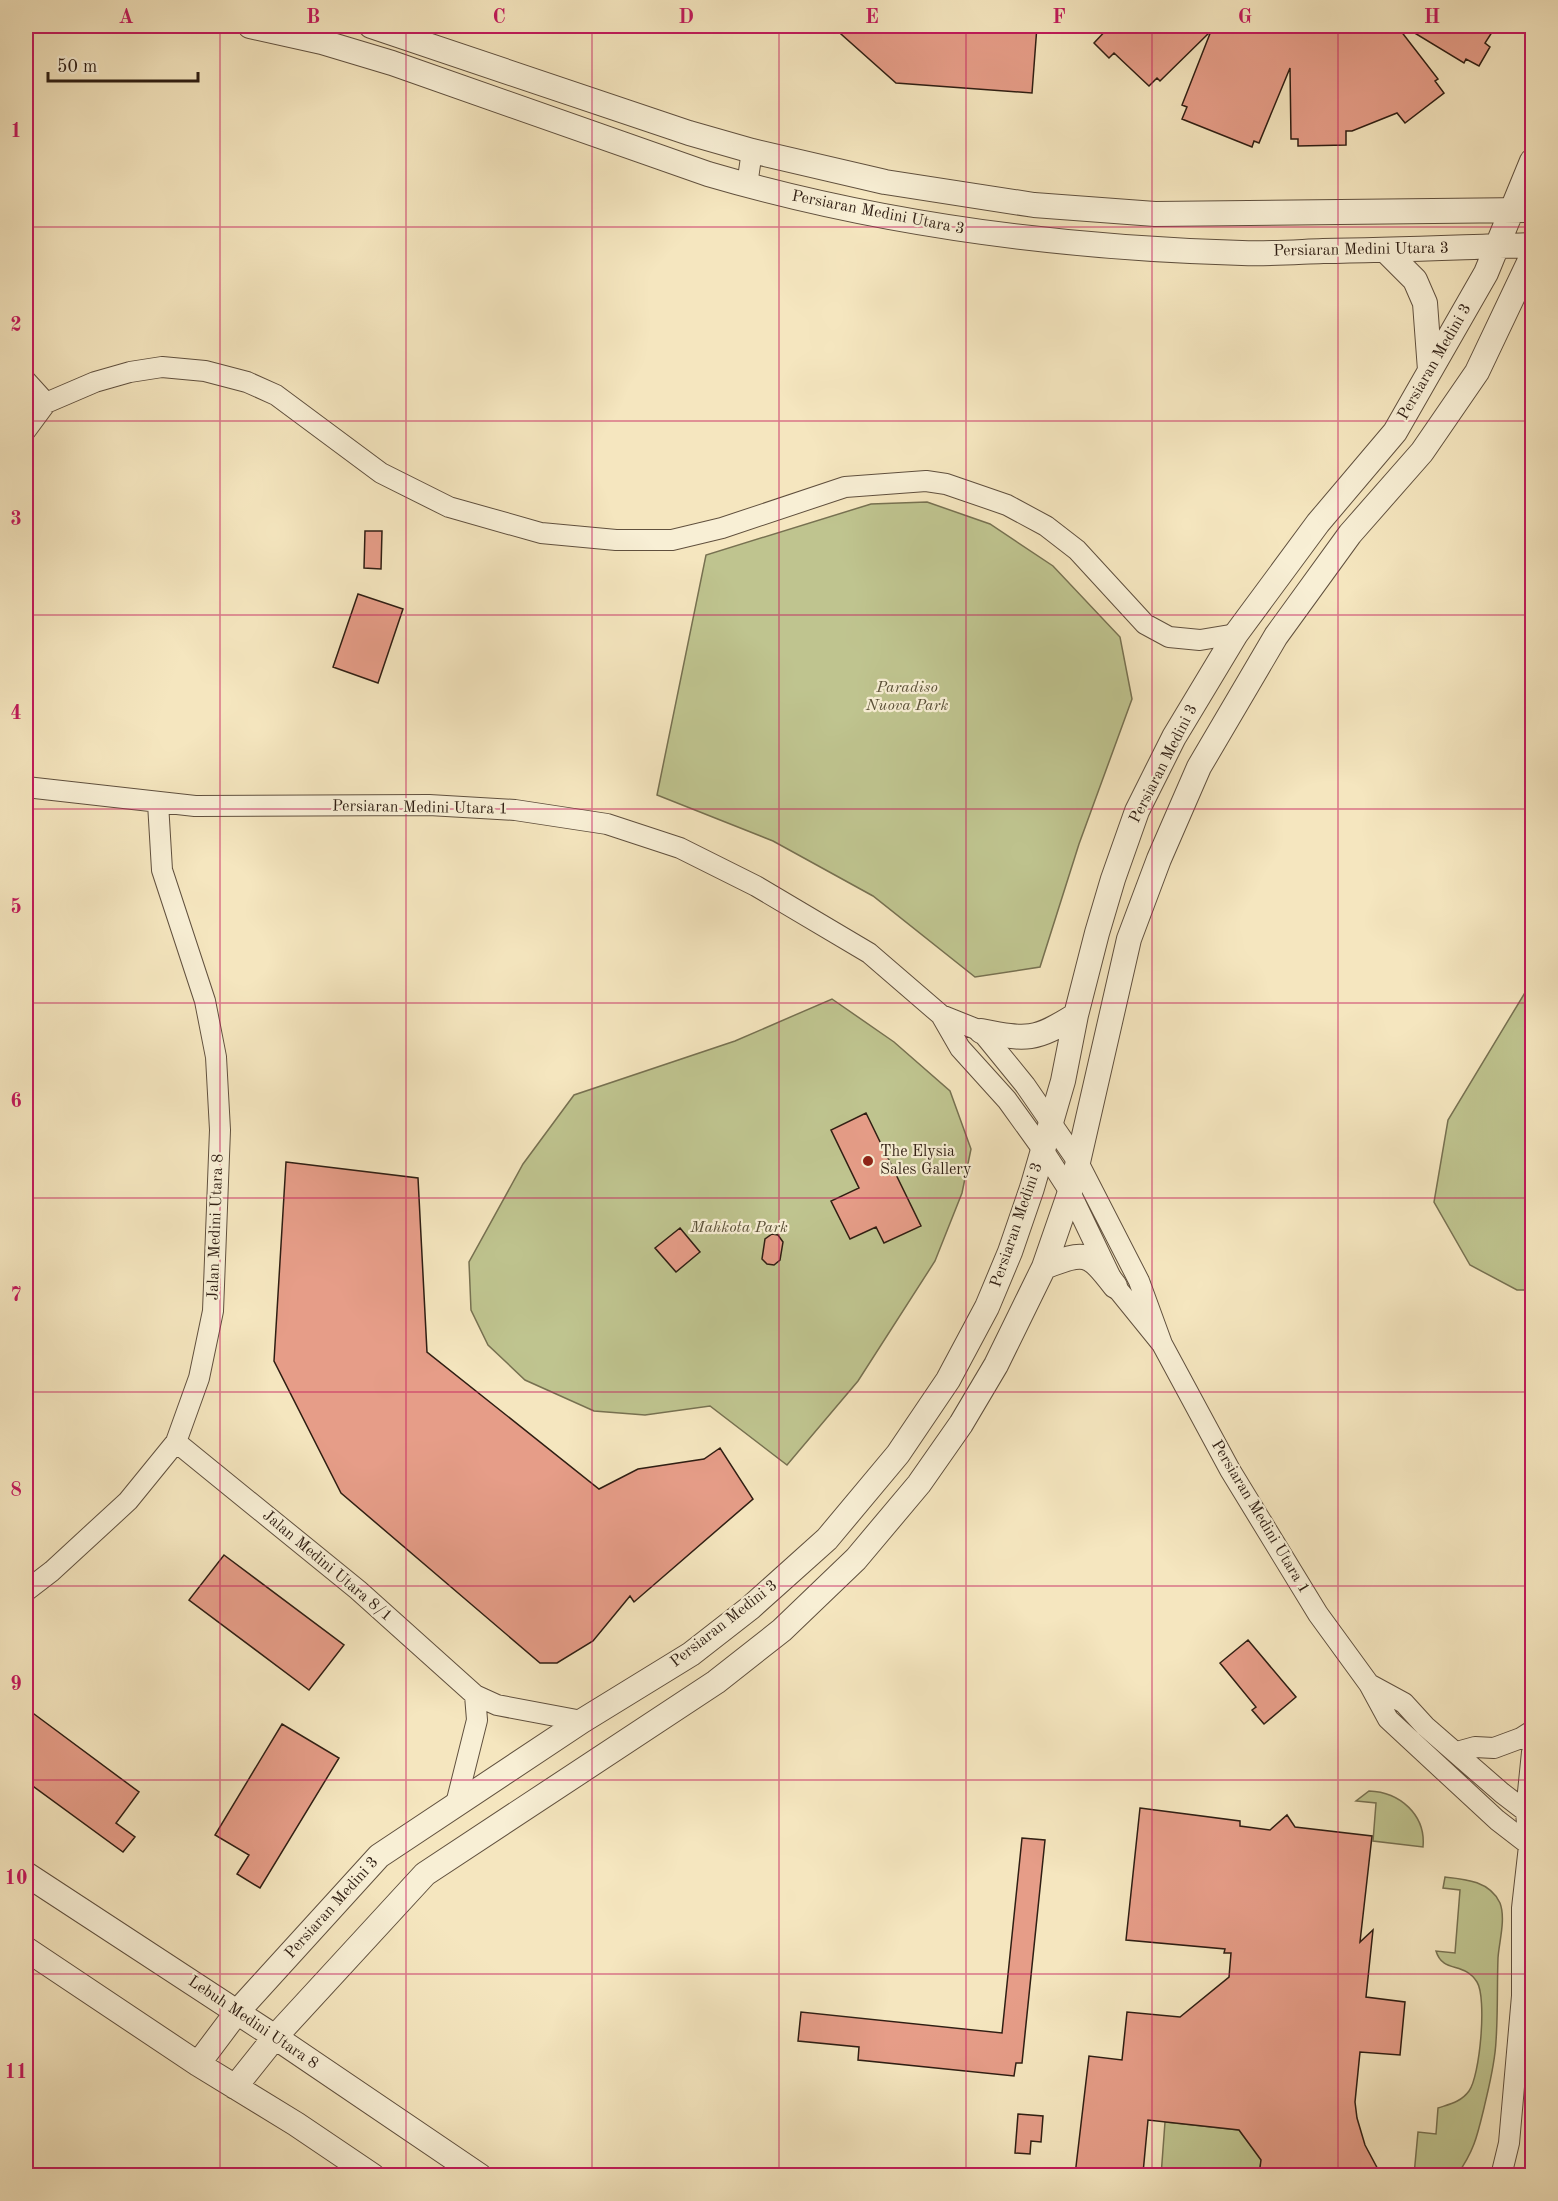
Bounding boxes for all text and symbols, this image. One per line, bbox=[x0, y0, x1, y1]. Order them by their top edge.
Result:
text: A bbox=[118, 8, 134, 28]
text: B bbox=[306, 8, 320, 28]
text: C bbox=[492, 8, 506, 28]
text: D bbox=[678, 8, 694, 28]
text: E bbox=[865, 8, 879, 28]
text: F bbox=[1052, 8, 1066, 28]
text: G bbox=[1238, 8, 1252, 28]
text: H bbox=[1424, 8, 1440, 28]
scale bar bbox=[48, 45, 198, 83]
text: 50 m bbox=[57, 58, 97, 76]
text: 1 bbox=[10, 122, 22, 142]
street label: Persiaran Medini Utara 3 bbox=[790, 188, 966, 238]
street label: Persiaran Medini Utara 3 bbox=[1273, 240, 1449, 260]
street label: Persiaran Medini 3 bbox=[1395, 301, 1475, 423]
text: 2 bbox=[10, 316, 22, 336]
text: 3 bbox=[10, 510, 22, 530]
park label: Paradiso Nuova Park bbox=[865, 680, 948, 714]
street label: Persiaran Medini 3 bbox=[1127, 702, 1201, 826]
text: 4 bbox=[10, 704, 22, 724]
street label: Persiaran Medini Utara 1 bbox=[332, 798, 508, 818]
text: 5 bbox=[10, 897, 22, 918]
text: 6 bbox=[10, 1092, 22, 1112]
place label: The Elysia Sales Gallery bbox=[880, 1144, 972, 1178]
street label: Jalan Medini Utara 8 bbox=[205, 1153, 227, 1301]
marker: The Elysia Sales Gallery bbox=[861, 1154, 875, 1168]
street label: Persiaran Medini 3 bbox=[988, 1161, 1046, 1289]
park label: Mahkota Park bbox=[689, 1220, 788, 1236]
text: 7 bbox=[10, 1286, 22, 1306]
street label: Persiaran Medini Utara 1 bbox=[1208, 1438, 1312, 1596]
text: 8 bbox=[10, 1481, 22, 1501]
street label: Jalan Medini Utara 8/1 bbox=[259, 1507, 395, 1625]
street label: Persiaran Medini 3 bbox=[668, 1577, 780, 1671]
text: 9 bbox=[10, 1675, 22, 1695]
street label: Persiaran Medini 3 bbox=[282, 1854, 382, 1962]
text: 10 bbox=[4, 1869, 28, 1889]
street label: Lebuh Medini Utara 8 bbox=[185, 1974, 321, 2072]
text: 11 bbox=[4, 2063, 28, 2083]

